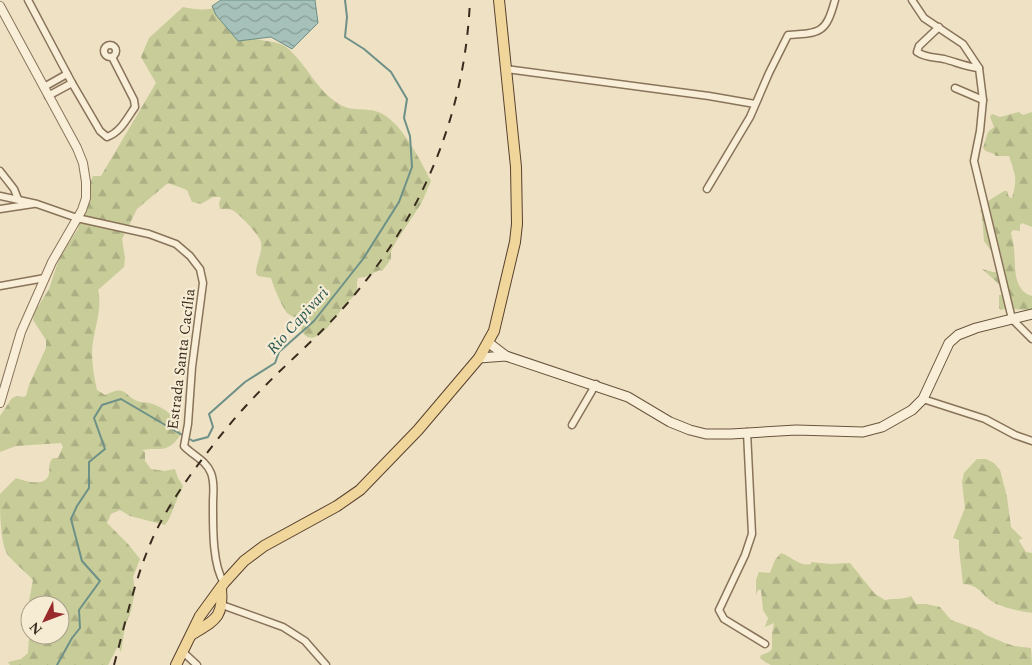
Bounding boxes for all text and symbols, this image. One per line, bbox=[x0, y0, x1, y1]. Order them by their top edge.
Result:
water label: Rio Capivari bbox=[261, 281, 335, 360]
street label: Estrada Santa Cacília bbox=[161, 287, 202, 431]
north arrow bbox=[20, 595, 70, 645]
text: N bbox=[24, 617, 47, 640]

